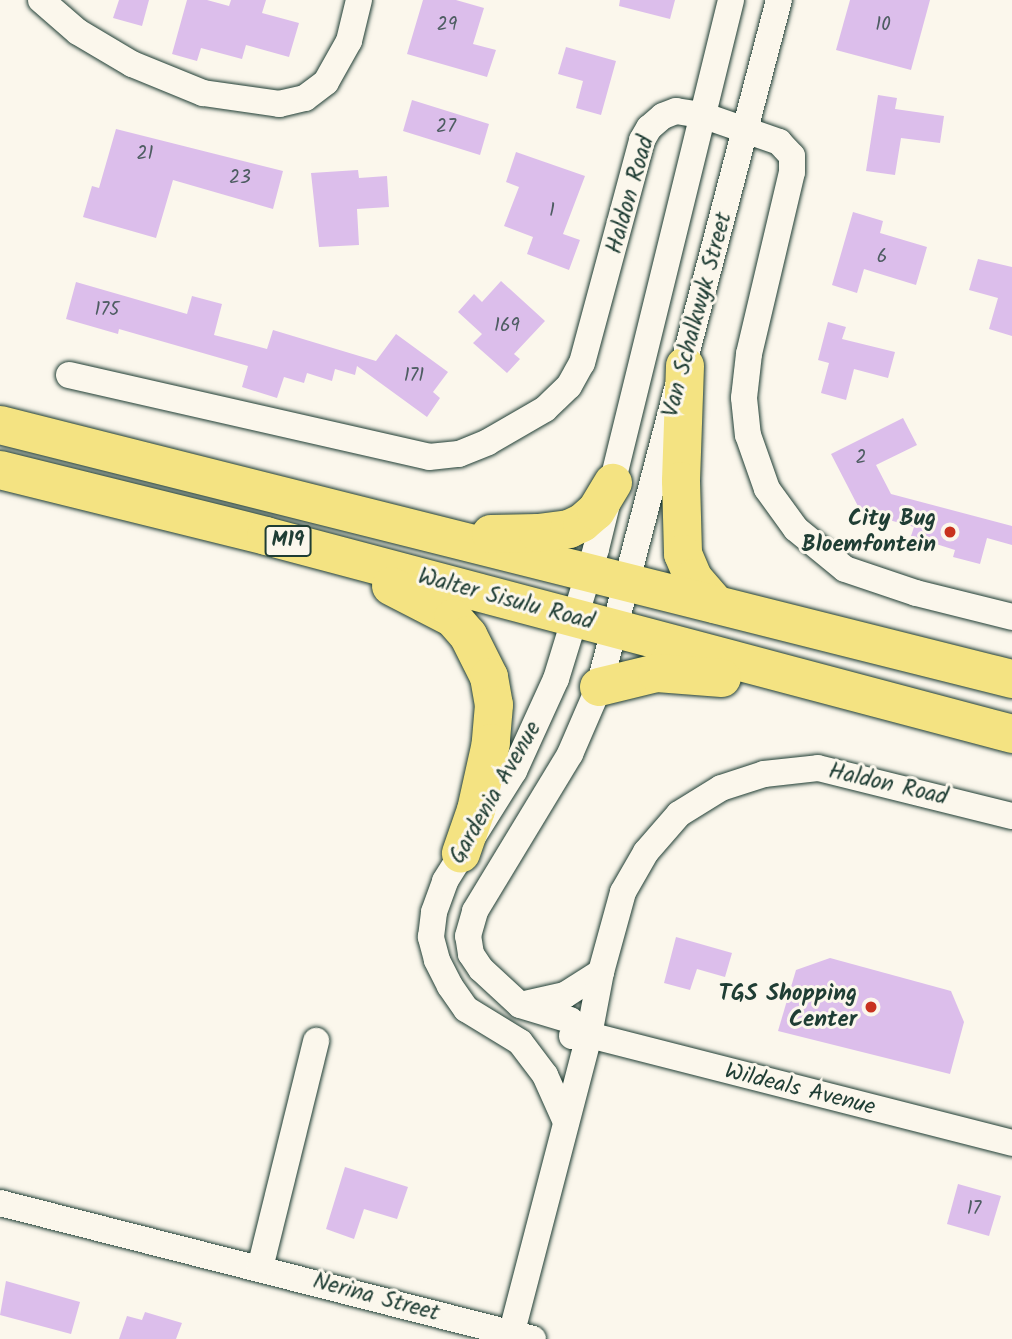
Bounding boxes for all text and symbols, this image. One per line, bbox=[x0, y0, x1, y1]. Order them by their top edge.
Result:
house number: 29 bbox=[437, 15, 457, 37]
house number: 10 bbox=[875, 15, 891, 37]
house number: 27 bbox=[436, 117, 456, 139]
street label: Haldon Road bbox=[601, 133, 661, 257]
house number: 21 bbox=[136, 144, 154, 166]
house number: 23 bbox=[229, 168, 251, 190]
house number: 1 bbox=[549, 201, 555, 223]
street label: Van Schalkwyk Street bbox=[657, 209, 739, 421]
house number: 6 bbox=[877, 247, 887, 269]
house number: 175 bbox=[95, 300, 119, 322]
house number: 169 bbox=[494, 316, 520, 338]
house number: 171 bbox=[404, 366, 424, 388]
house number: 2 bbox=[855, 448, 867, 470]
place label: City Bug Bloemfontein bbox=[801, 505, 936, 559]
road number: M19 bbox=[264, 524, 312, 558]
marker: City Bug Bloemfontein bbox=[942, 524, 958, 540]
street label: Walter Sisulu Road bbox=[415, 563, 597, 637]
street label: Gardenia Avenue bbox=[444, 717, 548, 869]
street label: Haldon Road bbox=[826, 758, 950, 812]
place label: TGS Shopping Center bbox=[719, 980, 857, 1034]
marker: TGS Shopping Center bbox=[863, 999, 879, 1015]
street label: Wildeals Avenue bbox=[722, 1058, 878, 1122]
house number: 17 bbox=[967, 1199, 981, 1221]
street label: Nerina Street bbox=[310, 1268, 442, 1328]

